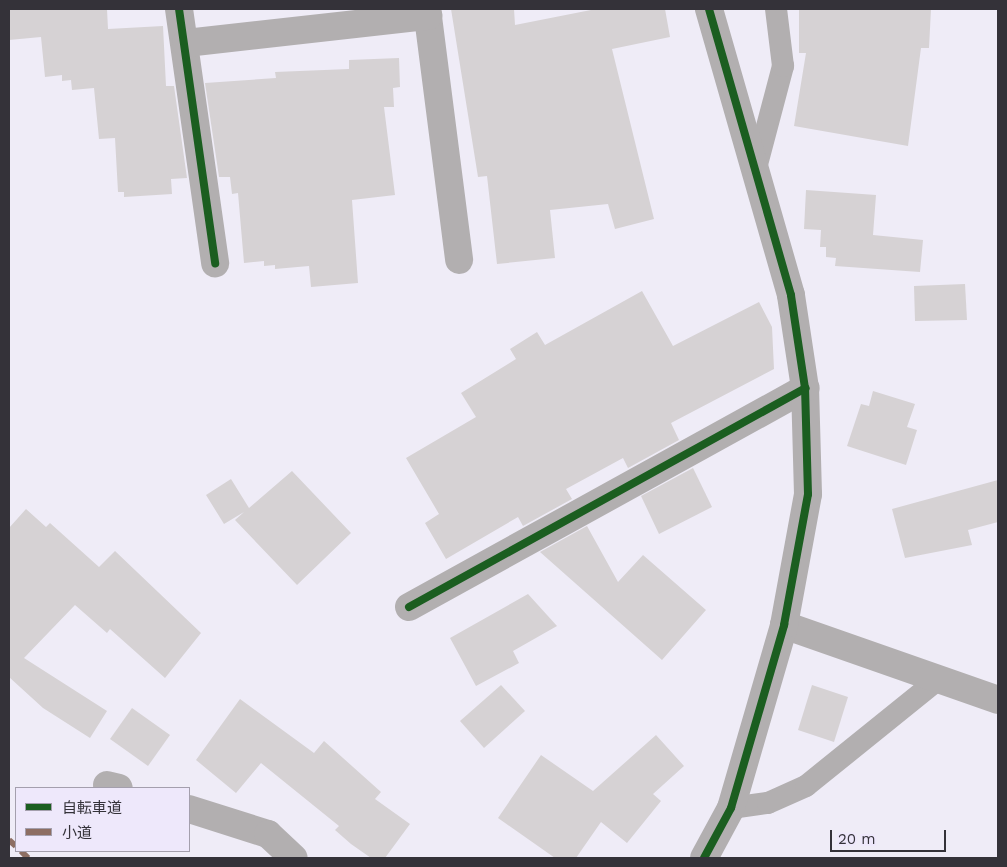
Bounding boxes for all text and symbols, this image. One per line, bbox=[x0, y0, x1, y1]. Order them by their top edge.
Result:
legend bbox=[15, 787, 190, 852]
text: 自転車道 bbox=[62, 799, 122, 817]
scale bar bbox=[832, 820, 948, 852]
text: 小道 bbox=[62, 824, 92, 842]
text: 20 m bbox=[838, 830, 876, 848]

